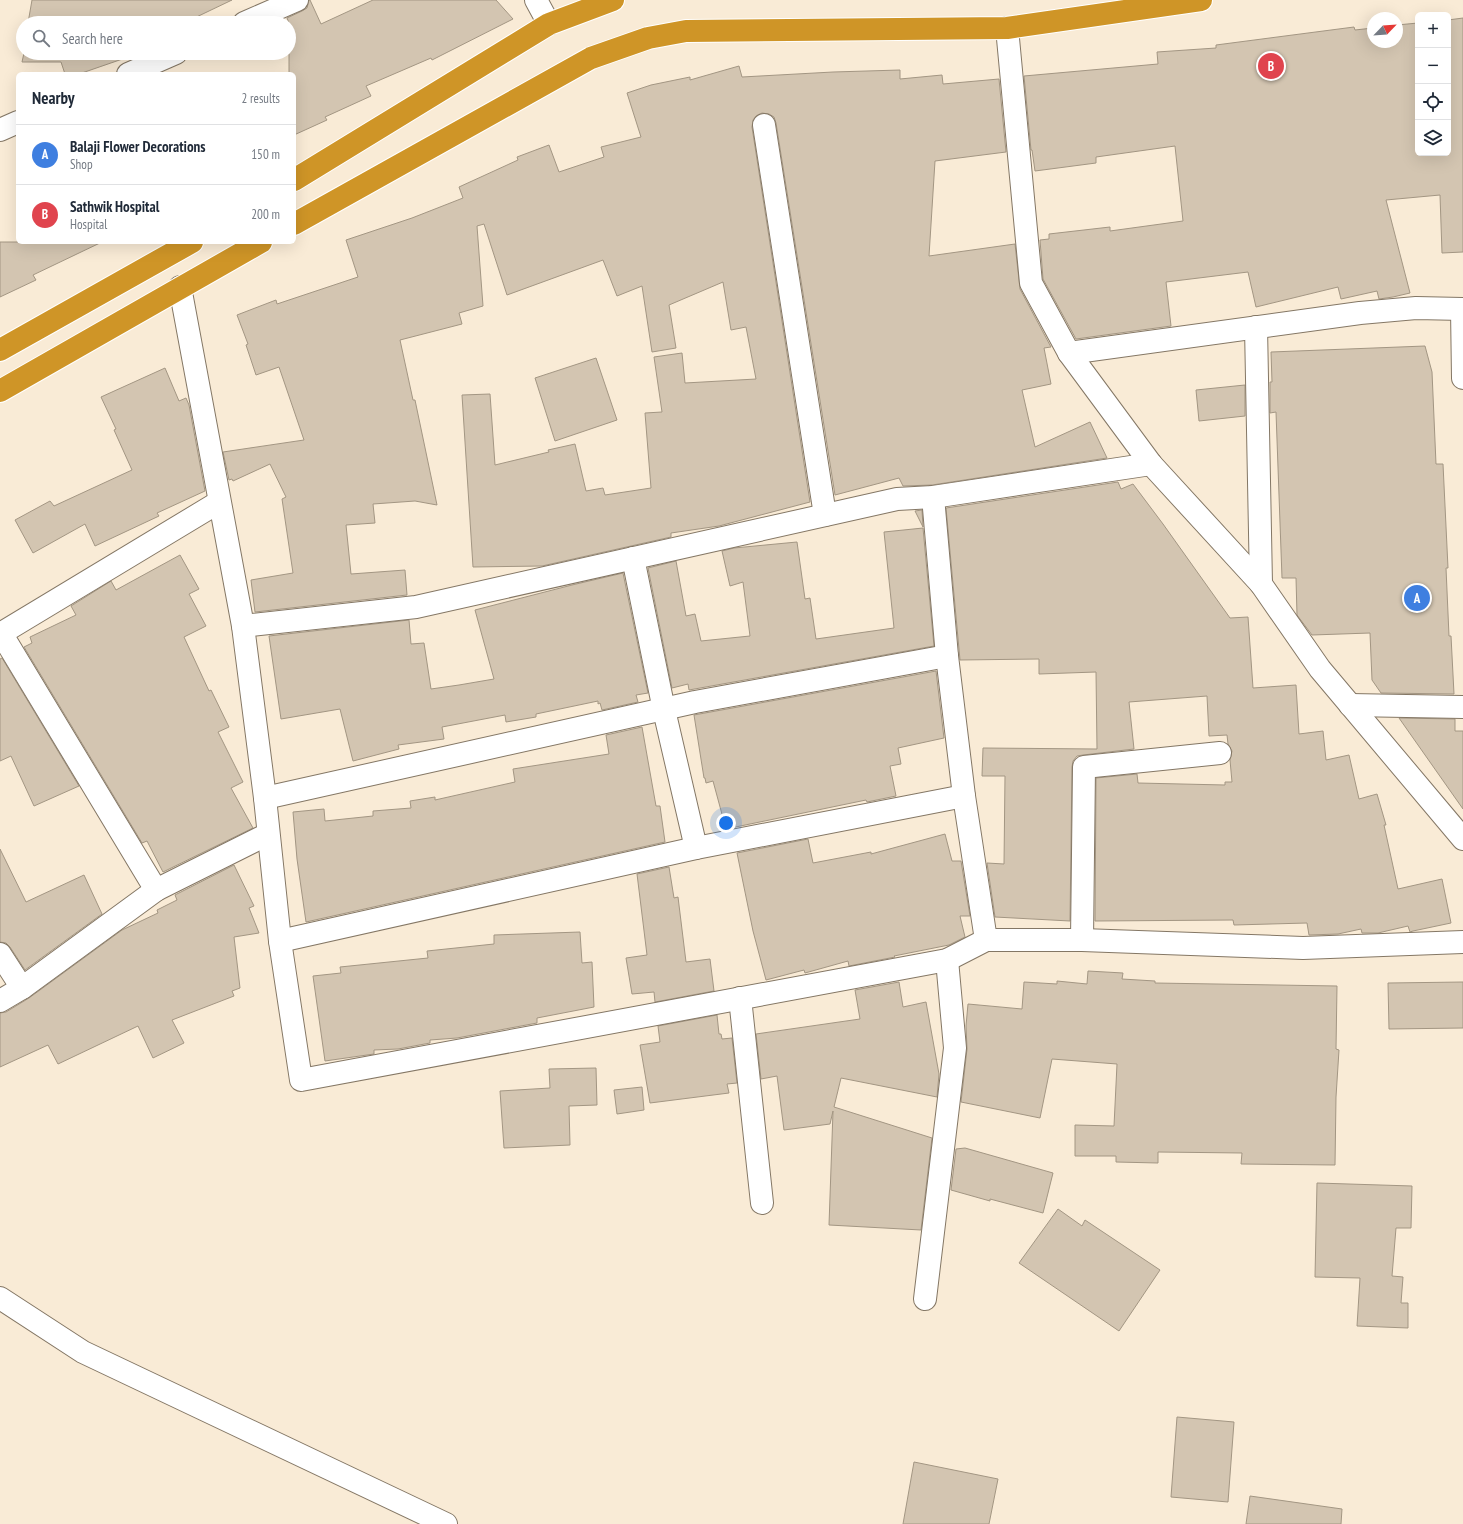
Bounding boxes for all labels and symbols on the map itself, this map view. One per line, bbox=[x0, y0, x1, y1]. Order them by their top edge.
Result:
north arrow bbox=[1367, 12, 1403, 48]
pin: B bbox=[1258, 51, 1284, 81]
pin: A bbox=[1404, 583, 1430, 613]
your location bbox=[716, 813, 736, 833]

